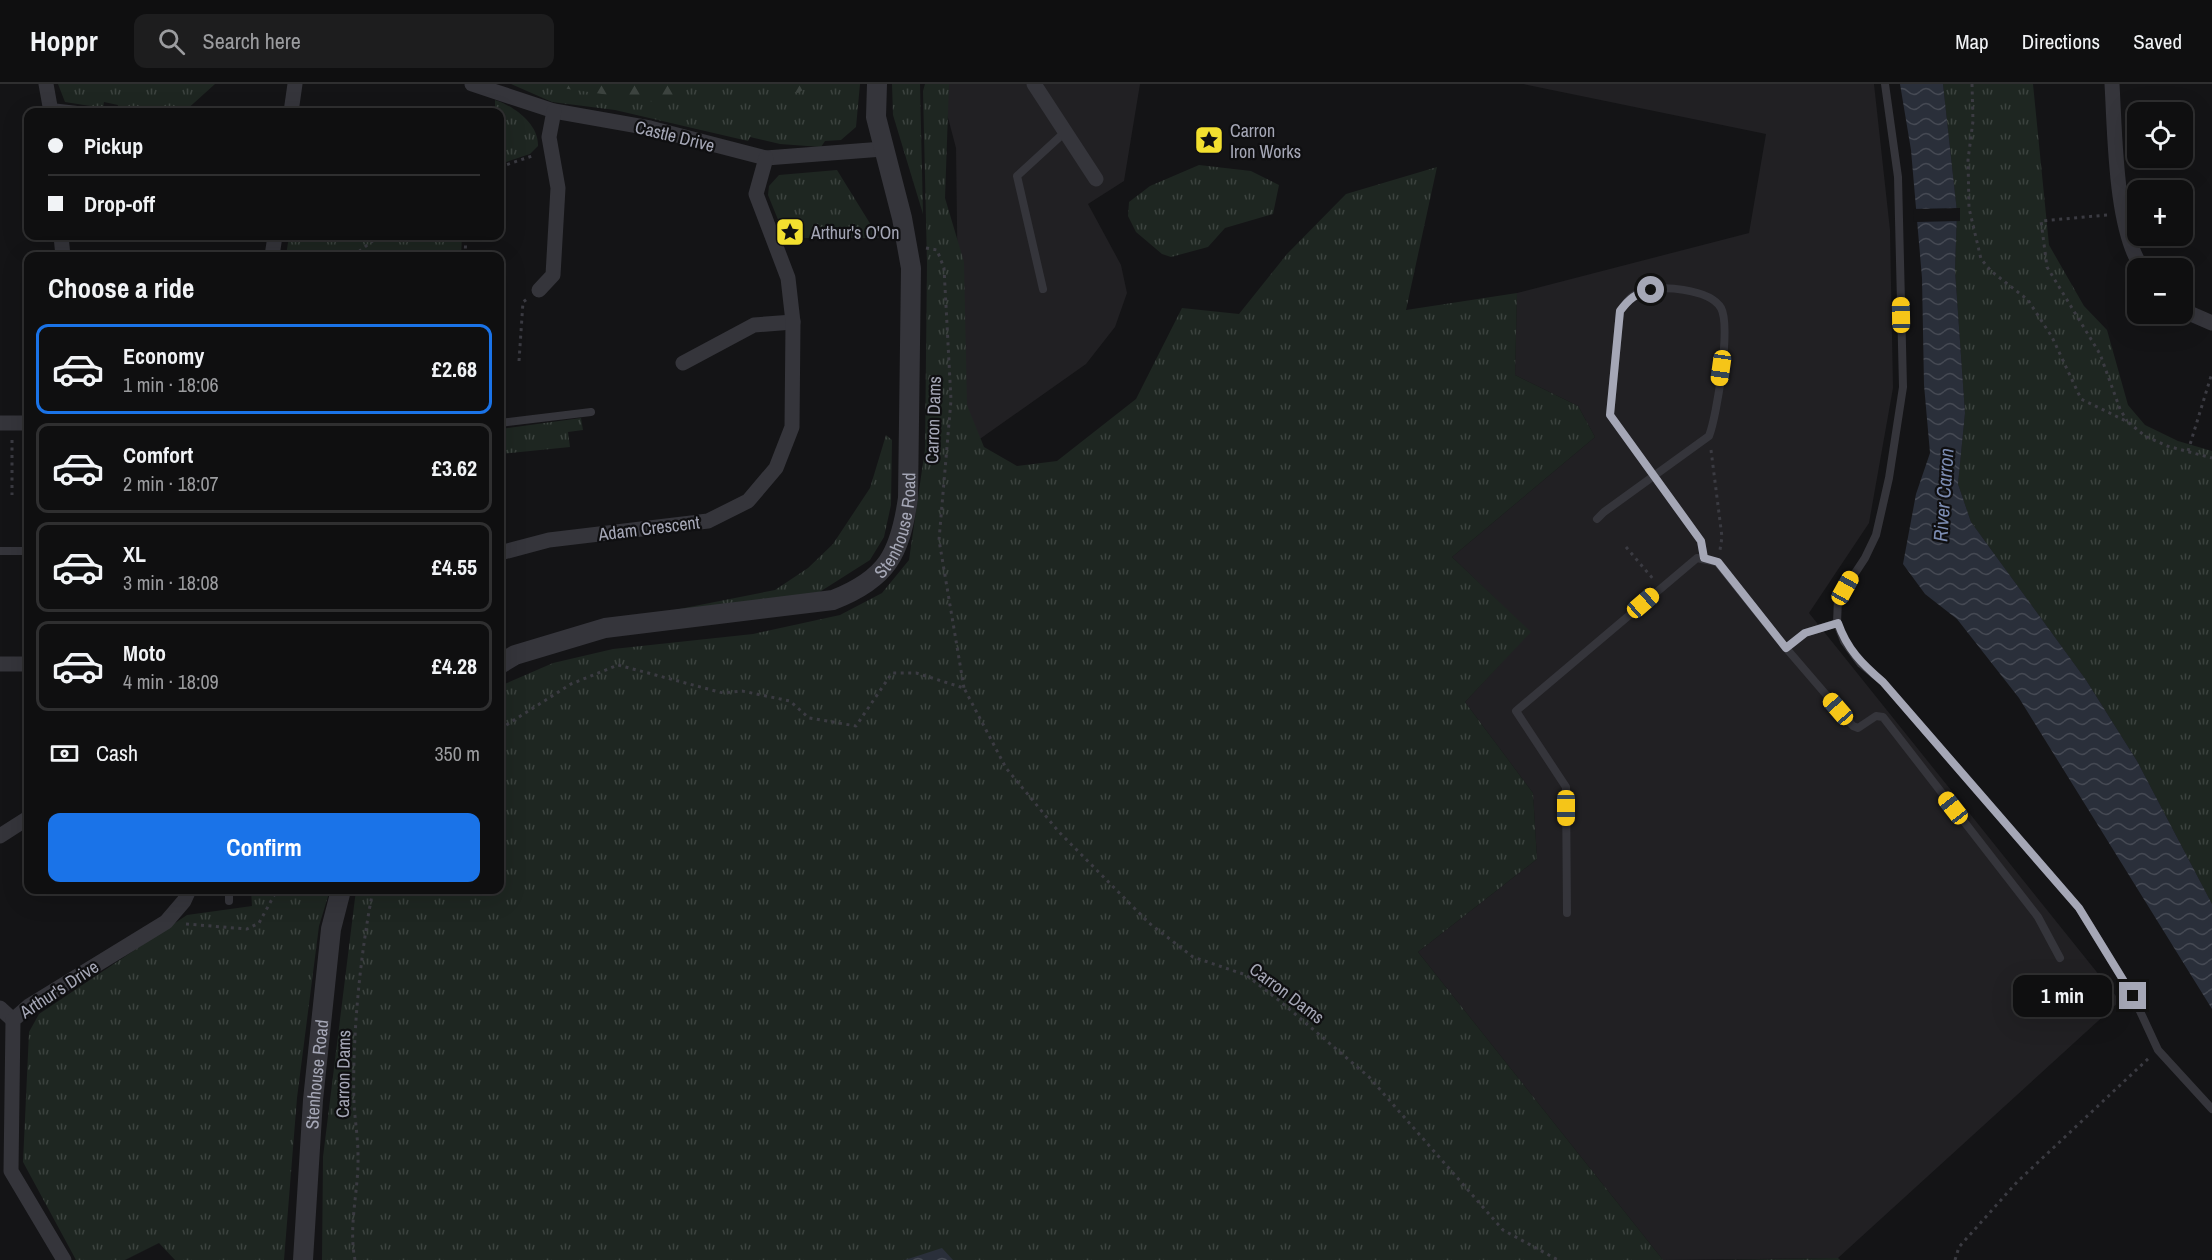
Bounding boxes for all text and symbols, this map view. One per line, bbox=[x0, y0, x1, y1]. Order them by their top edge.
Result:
search box bbox=[134, 14, 554, 68]
text: Hoppr bbox=[30, 22, 98, 60]
icon: search bbox=[155, 25, 188, 58]
text: Search here bbox=[203, 26, 301, 56]
text: Map bbox=[1955, 27, 1989, 56]
text: Directions bbox=[2022, 27, 2100, 56]
text: Saved bbox=[2133, 27, 2182, 56]
map controls bbox=[2127, 102, 2193, 324]
button: locate bbox=[2127, 102, 2193, 168]
street label: Castle Drive bbox=[633, 114, 717, 158]
place label: Carron Iron Works bbox=[1230, 118, 1301, 164]
place icon: Carron Iron Works bbox=[1193, 124, 1225, 156]
text: Pickup bbox=[84, 131, 143, 161]
button: + bbox=[2127, 180, 2193, 246]
text: Drop-off bbox=[84, 189, 155, 219]
place icon: Arthur's O'On bbox=[774, 216, 806, 248]
place label: Arthur's O'On bbox=[810, 220, 900, 245]
button: − bbox=[2127, 258, 2193, 324]
text: Choose a ride bbox=[48, 270, 194, 306]
route start bbox=[1637, 276, 1664, 303]
car bbox=[1892, 297, 1910, 333]
text: Economy bbox=[123, 341, 204, 371]
icon: car bbox=[51, 342, 105, 396]
car bbox=[1710, 349, 1732, 387]
text: £2.68 bbox=[432, 354, 477, 384]
text: 1 min · 18:06 bbox=[123, 371, 219, 398]
street label: Carron Dams bbox=[919, 376, 947, 464]
text: Comfort bbox=[123, 440, 193, 470]
icon: car bbox=[51, 441, 105, 495]
water label: River Carron bbox=[1926, 447, 1960, 543]
text: £3.62 bbox=[432, 453, 477, 483]
text: 2 min · 18:07 bbox=[123, 470, 219, 497]
street label: Stenhouse Road bbox=[868, 472, 921, 583]
street label: Adam Crescent bbox=[596, 509, 701, 547]
text: XL bbox=[123, 539, 146, 569]
icon: car bbox=[51, 540, 105, 594]
text: £4.55 bbox=[432, 552, 477, 582]
car bbox=[1828, 568, 1862, 608]
text: 3 min · 18:08 bbox=[123, 569, 219, 596]
car bbox=[1624, 584, 1662, 622]
text: Moto bbox=[123, 638, 166, 668]
icon: car bbox=[51, 639, 105, 693]
text: £4.28 bbox=[432, 651, 477, 681]
text: 4 min · 18:09 bbox=[123, 668, 219, 695]
car bbox=[1819, 690, 1857, 728]
icon: cash bbox=[48, 737, 81, 770]
text: Cash bbox=[96, 738, 138, 768]
text: 350 m bbox=[434, 740, 480, 767]
car bbox=[1935, 788, 1971, 828]
car bbox=[1557, 790, 1575, 826]
button: Confirm bbox=[48, 813, 480, 882]
street label: Arthur's Drive bbox=[14, 954, 103, 1024]
street label: Carron Dams bbox=[1244, 957, 1330, 1029]
callout: 1 min bbox=[2013, 975, 2112, 1017]
text: 1 min bbox=[2041, 982, 2084, 1009]
route end bbox=[2119, 982, 2146, 1009]
street label: Stenhouse Road bbox=[299, 1018, 334, 1130]
street label: Carron Dams bbox=[330, 1030, 356, 1118]

